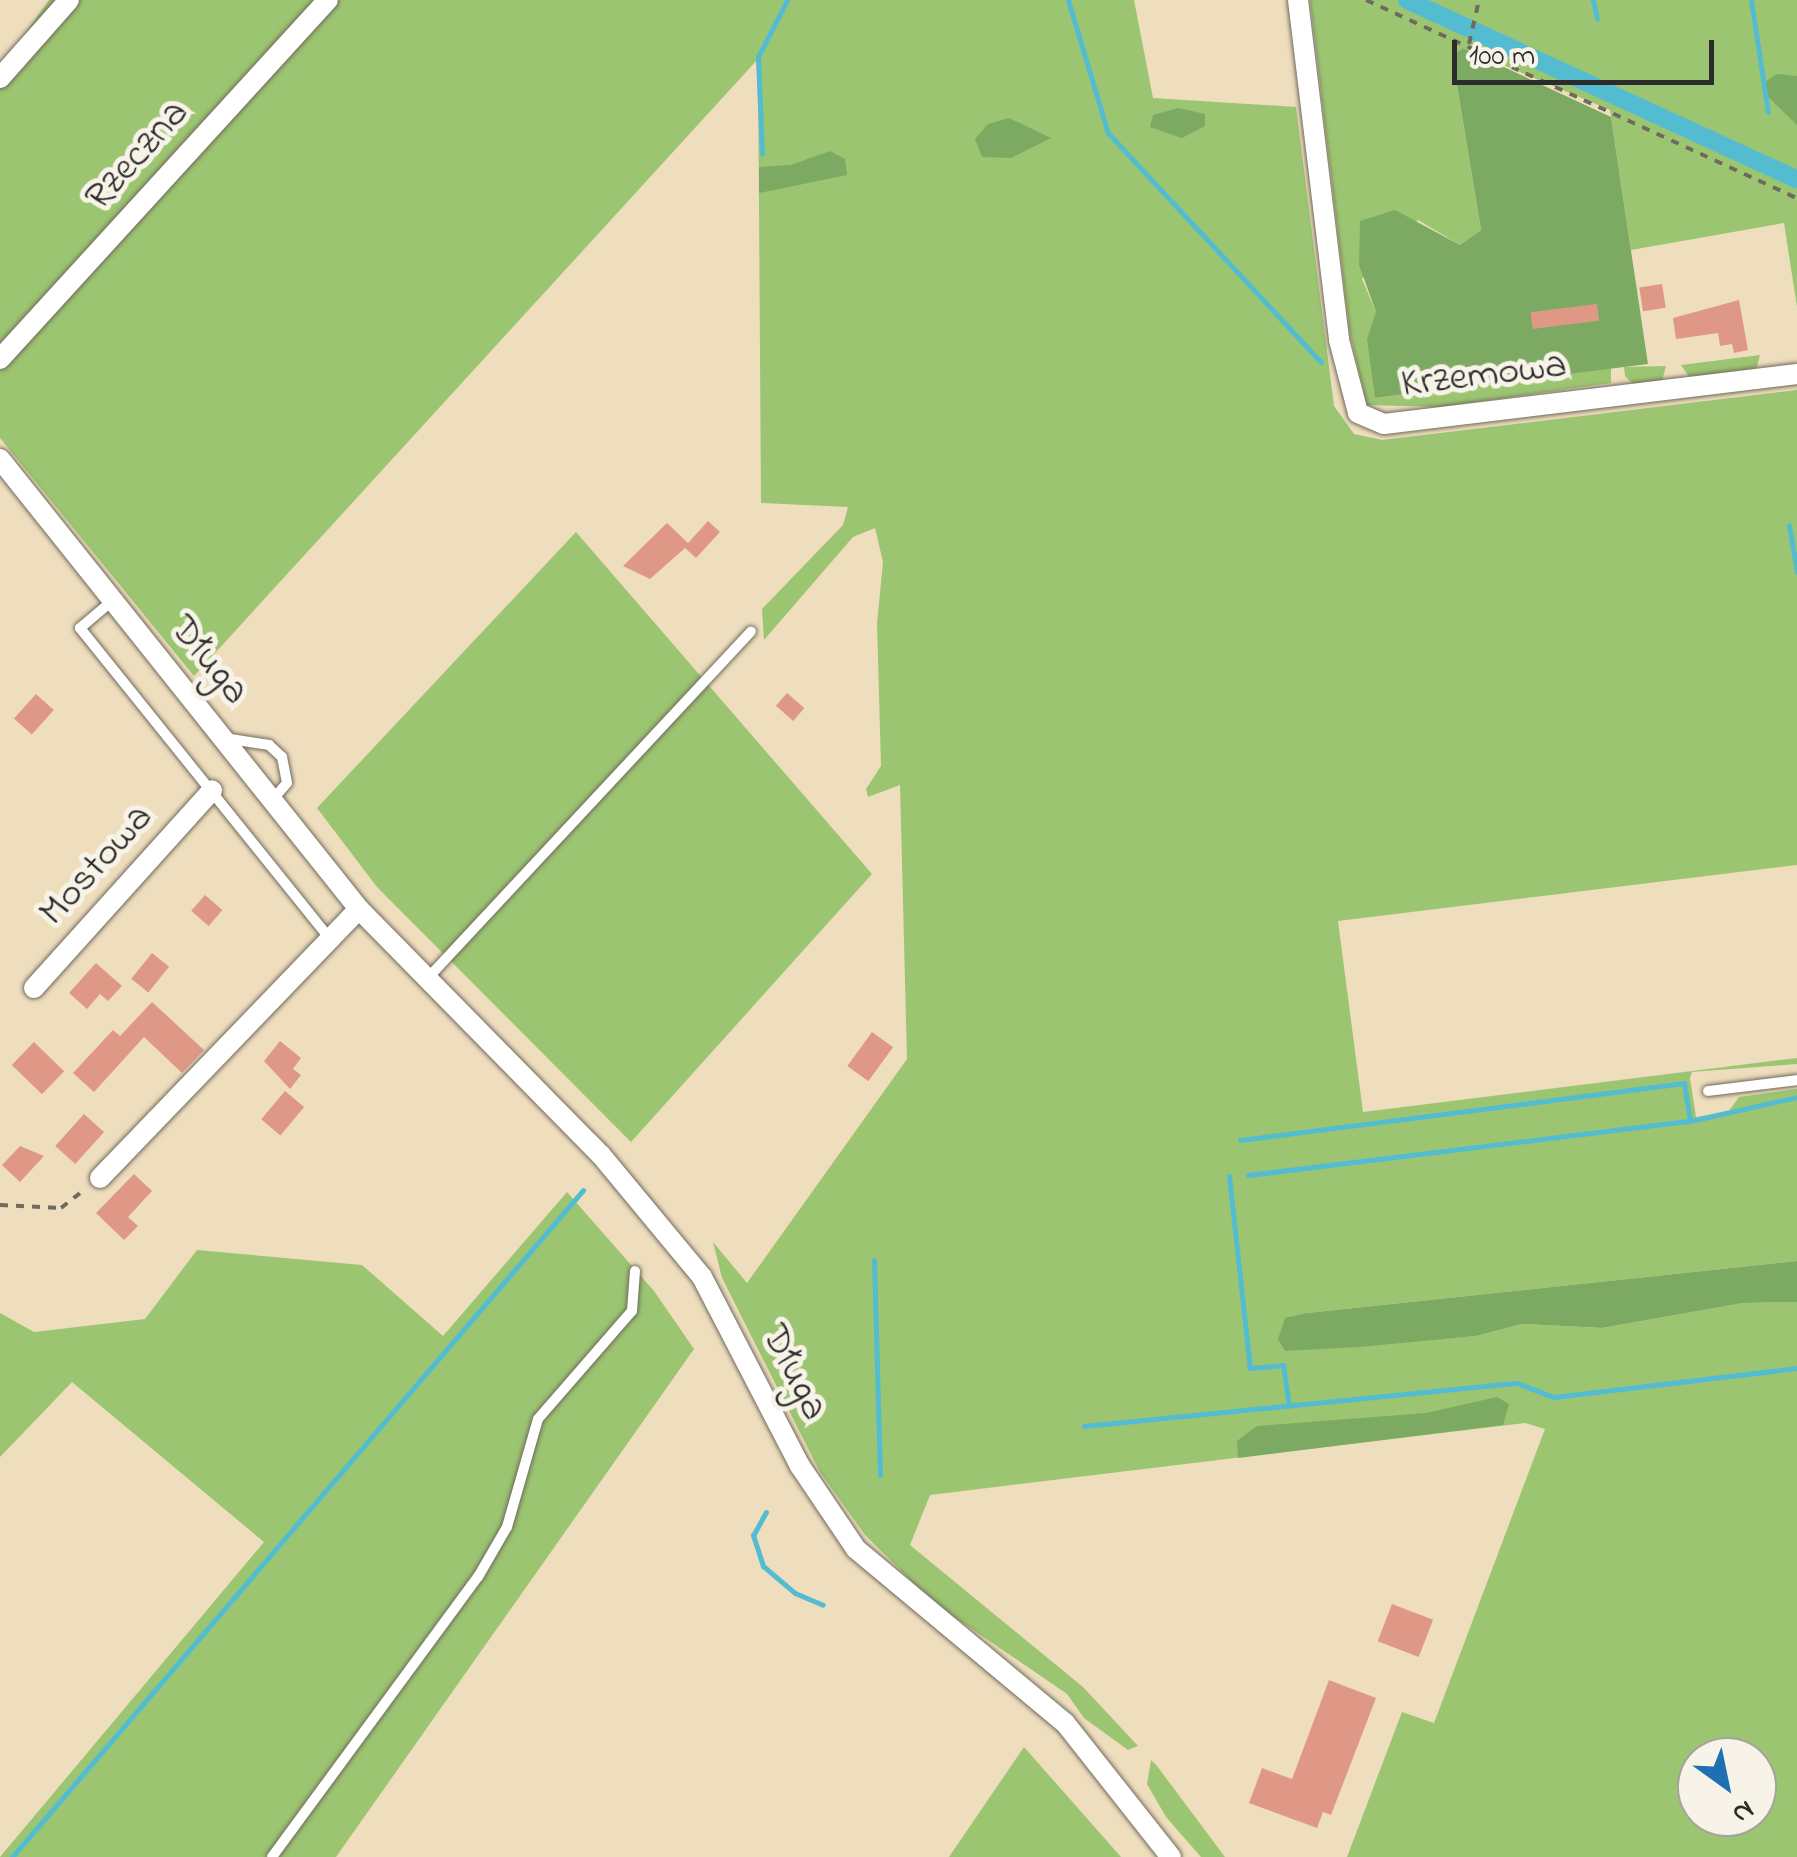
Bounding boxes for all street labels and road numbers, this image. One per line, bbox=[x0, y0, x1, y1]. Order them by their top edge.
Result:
street label: Rzeczna bbox=[76, 91, 200, 221]
street label: Krzemowa bbox=[1399, 342, 1569, 410]
street label: Długa bbox=[158, 607, 258, 715]
street label: Mostowa bbox=[30, 795, 164, 937]
street label: Długa bbox=[749, 1317, 837, 1429]

